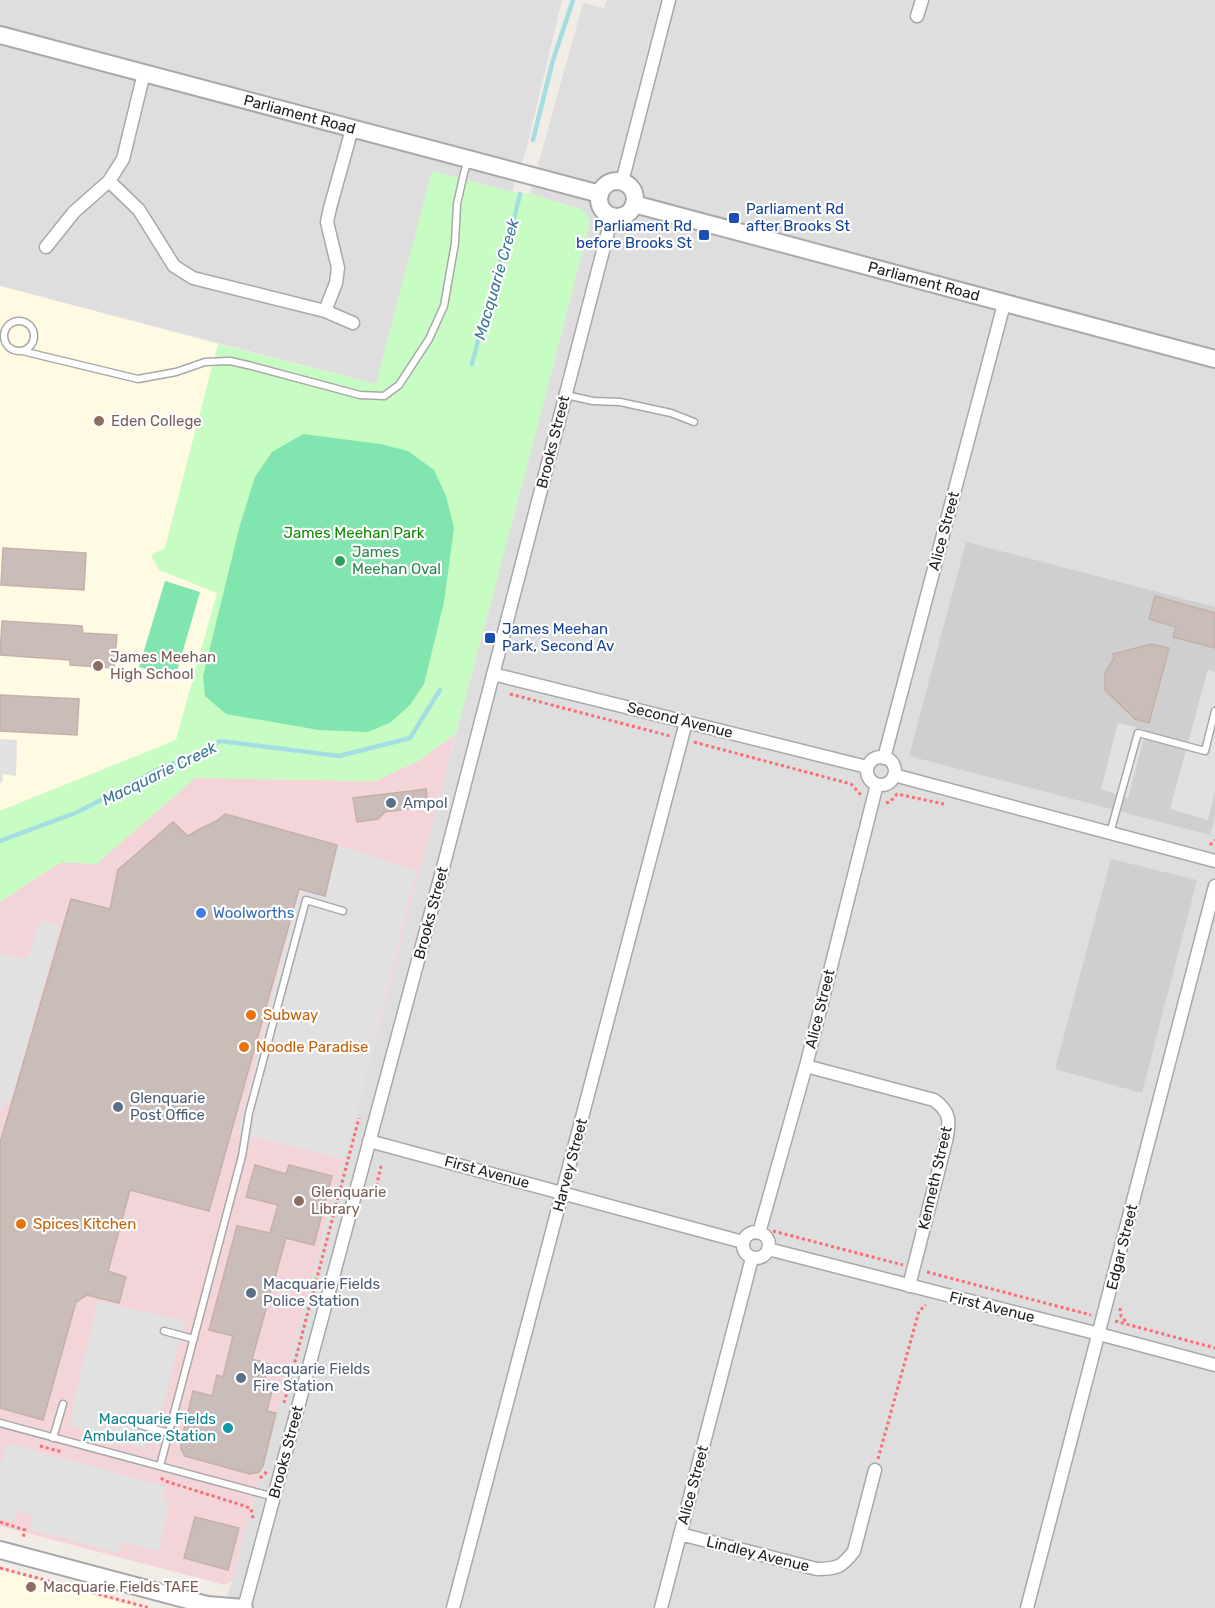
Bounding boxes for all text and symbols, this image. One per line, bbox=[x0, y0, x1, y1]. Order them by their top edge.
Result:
street label: Parliament Road bbox=[242, 91, 358, 138]
place label: Parliament Rd after Brooks St bbox=[746, 200, 850, 235]
marker: Parliament Rd after Brooks St bbox=[727, 211, 741, 225]
water label: Macquarie Creek bbox=[470, 216, 523, 342]
place label: Parliament Rd before Brooks St bbox=[576, 217, 692, 252]
marker: Parliament Rd before Brooks St bbox=[697, 228, 711, 242]
street label: Parliament Road bbox=[866, 258, 982, 305]
street label: Brooks Street bbox=[533, 394, 573, 490]
place label: Eden College bbox=[111, 412, 202, 430]
marker: Eden College bbox=[92, 414, 106, 428]
street label: Alice Street bbox=[925, 489, 963, 572]
park label: James Meehan Park bbox=[284, 524, 425, 542]
place label: James Meehan Oval bbox=[352, 543, 441, 578]
marker: James Meehan Oval bbox=[333, 554, 347, 568]
place label: James Meehan Park, Second Av bbox=[502, 620, 614, 655]
marker: James Meehan Park, Second Av bbox=[483, 631, 497, 645]
place label: James Meehan High School bbox=[110, 648, 216, 683]
marker: James Meehan High School bbox=[91, 659, 105, 673]
street label: Second Avenue bbox=[625, 698, 735, 742]
water label: Macquarie Creek bbox=[99, 737, 220, 809]
place label: Ampol bbox=[403, 794, 448, 812]
marker: Ampol bbox=[384, 796, 398, 810]
street label: Brooks Street bbox=[410, 865, 452, 961]
place label: Woolworths bbox=[213, 904, 295, 922]
marker: Woolworths bbox=[194, 906, 208, 920]
street label: Alice Street bbox=[801, 967, 839, 1050]
place label: Subway bbox=[263, 1006, 318, 1024]
marker: Subway bbox=[244, 1008, 258, 1022]
place label: Noodle Paradise bbox=[256, 1038, 369, 1056]
marker: Noodle Paradise bbox=[237, 1040, 251, 1054]
place label: Glenquarie Post Office bbox=[130, 1089, 205, 1124]
marker: Glenquarie Post Office bbox=[111, 1100, 125, 1114]
street label: Harvey Street bbox=[549, 1116, 591, 1214]
street label: Kenneth Street bbox=[914, 1124, 956, 1231]
street label: First Avenue bbox=[442, 1152, 532, 1192]
place label: Glenquarie Library bbox=[311, 1183, 386, 1218]
marker: Glenquarie Library bbox=[292, 1194, 306, 1208]
street label: Edgar Street bbox=[1103, 1202, 1141, 1292]
place label: Spices Kitchen bbox=[33, 1215, 136, 1233]
marker: Spices Kitchen bbox=[14, 1217, 28, 1231]
place label: Macquarie Fields Police Station bbox=[263, 1275, 380, 1310]
marker: Macquarie Fields Police Station bbox=[244, 1286, 258, 1300]
street label: First Avenue bbox=[947, 1288, 1037, 1326]
place label: Macquarie Fields Fire Station bbox=[253, 1360, 370, 1395]
marker: Macquarie Fields Fire Station bbox=[234, 1371, 248, 1385]
street label: Brooks Street bbox=[265, 1404, 307, 1500]
place label: Macquarie Fields Ambulance Station bbox=[83, 1410, 216, 1445]
marker: Macquarie Fields Ambulance Station bbox=[221, 1421, 235, 1435]
street label: Alice Street bbox=[674, 1443, 712, 1526]
street label: Lindley Avenue bbox=[705, 1533, 811, 1575]
place label: Macquarie Fields TAFE bbox=[43, 1578, 199, 1596]
marker: Macquarie Fields TAFE bbox=[24, 1580, 38, 1594]

